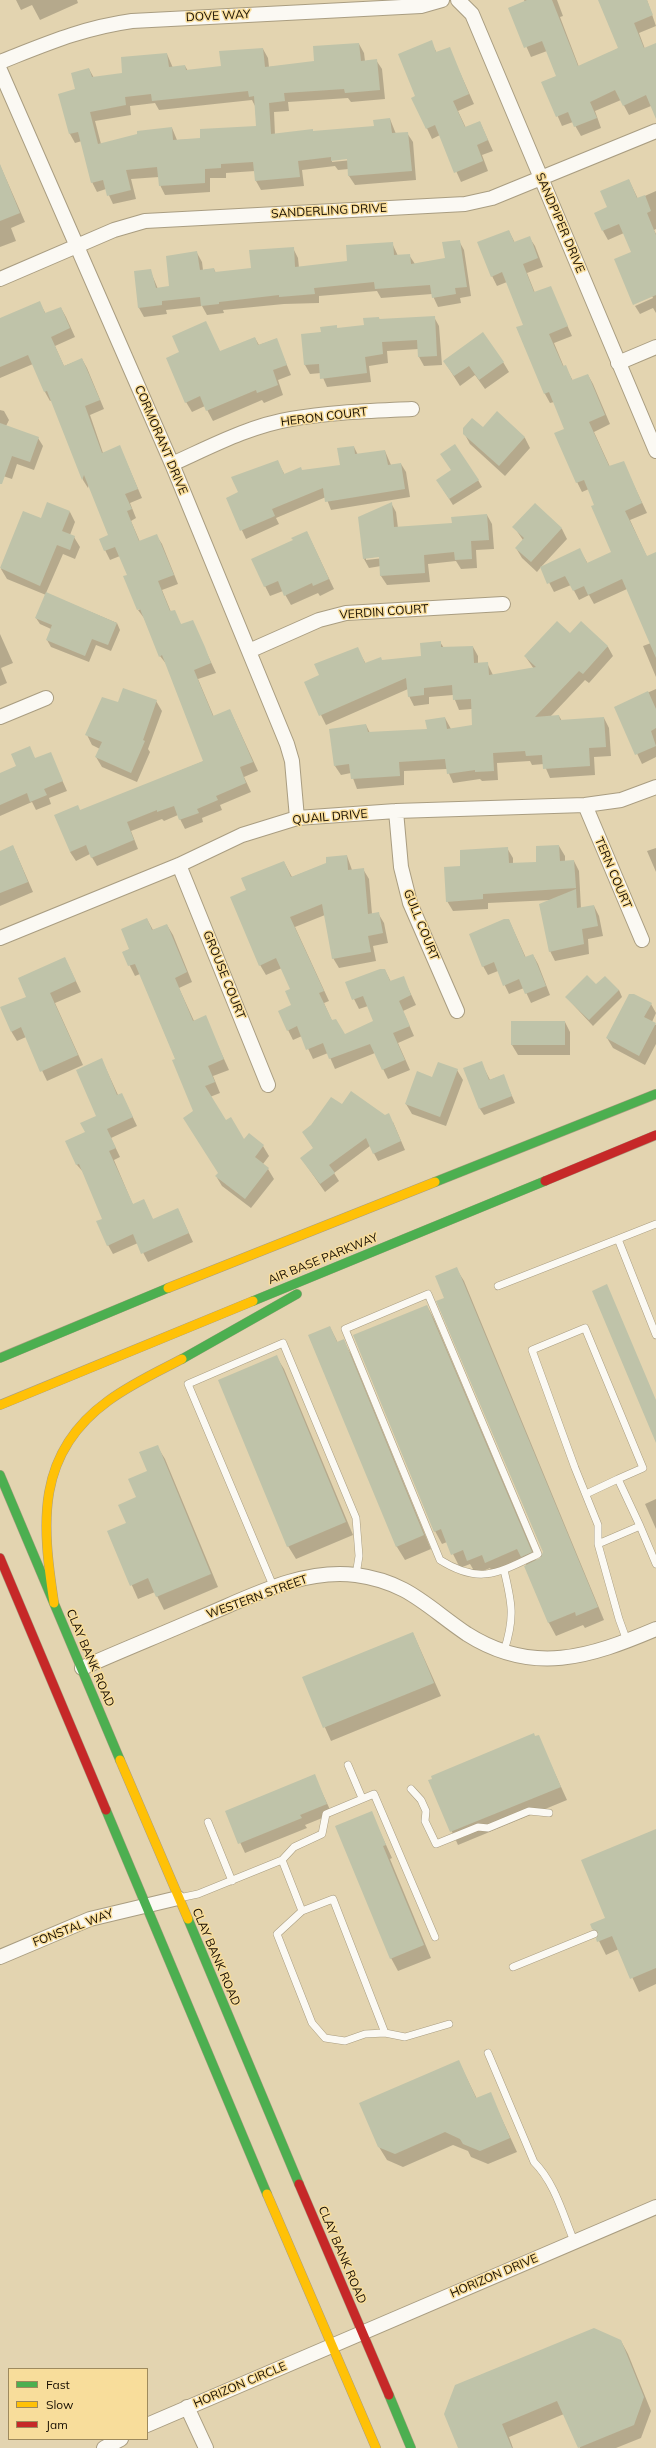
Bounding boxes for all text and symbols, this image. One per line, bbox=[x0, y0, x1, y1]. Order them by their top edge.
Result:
street label: DOVE WAY bbox=[185, 7, 251, 25]
street label: SANDPIPER DRIVE bbox=[532, 171, 588, 275]
street label: SANDERLING DRIVE bbox=[271, 201, 387, 221]
street label: CORMORANT DRIVE bbox=[131, 383, 191, 497]
street label: HERON COURT bbox=[280, 405, 368, 429]
street label: VERDIN COURT bbox=[339, 602, 429, 622]
street label: QUAIL DRIVE bbox=[292, 807, 368, 827]
street label: TERN COURT bbox=[592, 835, 634, 911]
street label: GULL COURT bbox=[400, 888, 442, 962]
street label: GROUSE COURT bbox=[200, 929, 248, 1021]
street label: AIR BASE PARKWAY bbox=[266, 1230, 380, 1288]
street label: WESTERN STREET bbox=[205, 1572, 309, 1622]
street label: CLAY BANK ROAD bbox=[63, 1607, 117, 1709]
street label: FONSTAL WAY bbox=[31, 1906, 115, 1950]
street label: CLAY BANK ROAD bbox=[189, 1906, 243, 2008]
street label: CLAY BANK ROAD bbox=[315, 2204, 369, 2306]
street label: HORIZON DRIVE bbox=[448, 2251, 540, 2301]
street label: HORIZON CIRCLE bbox=[191, 2359, 289, 2411]
legend bbox=[8, 2368, 148, 2440]
text: Fast bbox=[46, 2377, 70, 2392]
text: Slow bbox=[46, 2397, 74, 2412]
text: Jam bbox=[46, 2417, 68, 2432]

